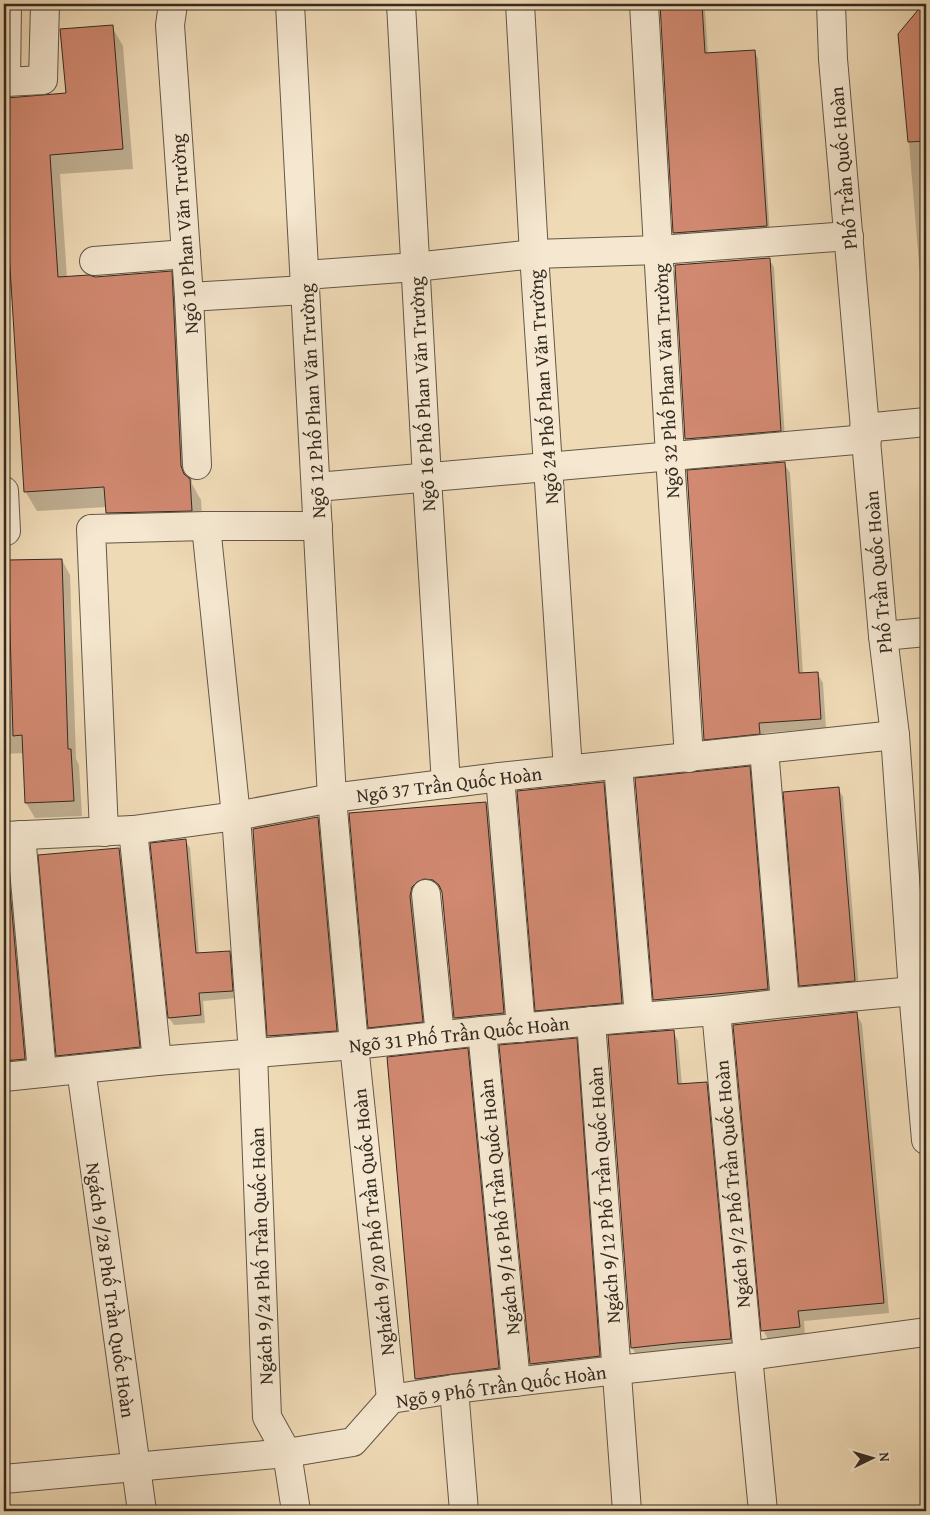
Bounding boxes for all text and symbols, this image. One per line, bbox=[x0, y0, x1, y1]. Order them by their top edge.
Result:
street label: Phố Trần Quốc Hoàn bbox=[822, 85, 864, 250]
street label: Ngõ 10 Phan Văn Trường bbox=[163, 133, 205, 335]
street label: Ngõ 32 Phố Phan Văn Trường bbox=[646, 262, 686, 499]
street label: Ngõ 24 Phố Phan Văn Trường bbox=[521, 268, 565, 505]
street label: Ngõ 16 Phố Phan Văn Trường bbox=[402, 275, 442, 512]
street label: Ngõ 12 Phố Phan Văn Trường bbox=[292, 282, 332, 519]
street label: Phố Trần Quốc Hoàn bbox=[857, 489, 899, 654]
street label: Ngõ 37 Trần Quốc Hoàn bbox=[355, 759, 544, 809]
street label: Ngõ 31 Phố Trần Quốc Hoàn bbox=[347, 1008, 571, 1059]
street label: Ngách 9/2 Phố Trần Quốc Hoàn bbox=[707, 1059, 757, 1309]
street label: Ngách 9/12 Phố Trần Quốc Hoàn bbox=[581, 1065, 627, 1324]
street label: Ngách 9/16 Phố Trần Quốc Hoàn bbox=[472, 1077, 526, 1337]
street label: Nghách 9/20 Phố Trần Quốc Hoàn bbox=[345, 1087, 401, 1357]
street label: Ngách 9/24 Phố Trần Quốc Hoàn bbox=[243, 1126, 279, 1385]
street label: Ngách 9/28 Phố Trần Quốc Hoàn bbox=[79, 1161, 143, 1420]
street label: Ngõ 9 Phố Trần Quốc Hoàn bbox=[394, 1357, 608, 1415]
north arrow bbox=[848, 1432, 898, 1482]
text: N bbox=[875, 1451, 895, 1463]

